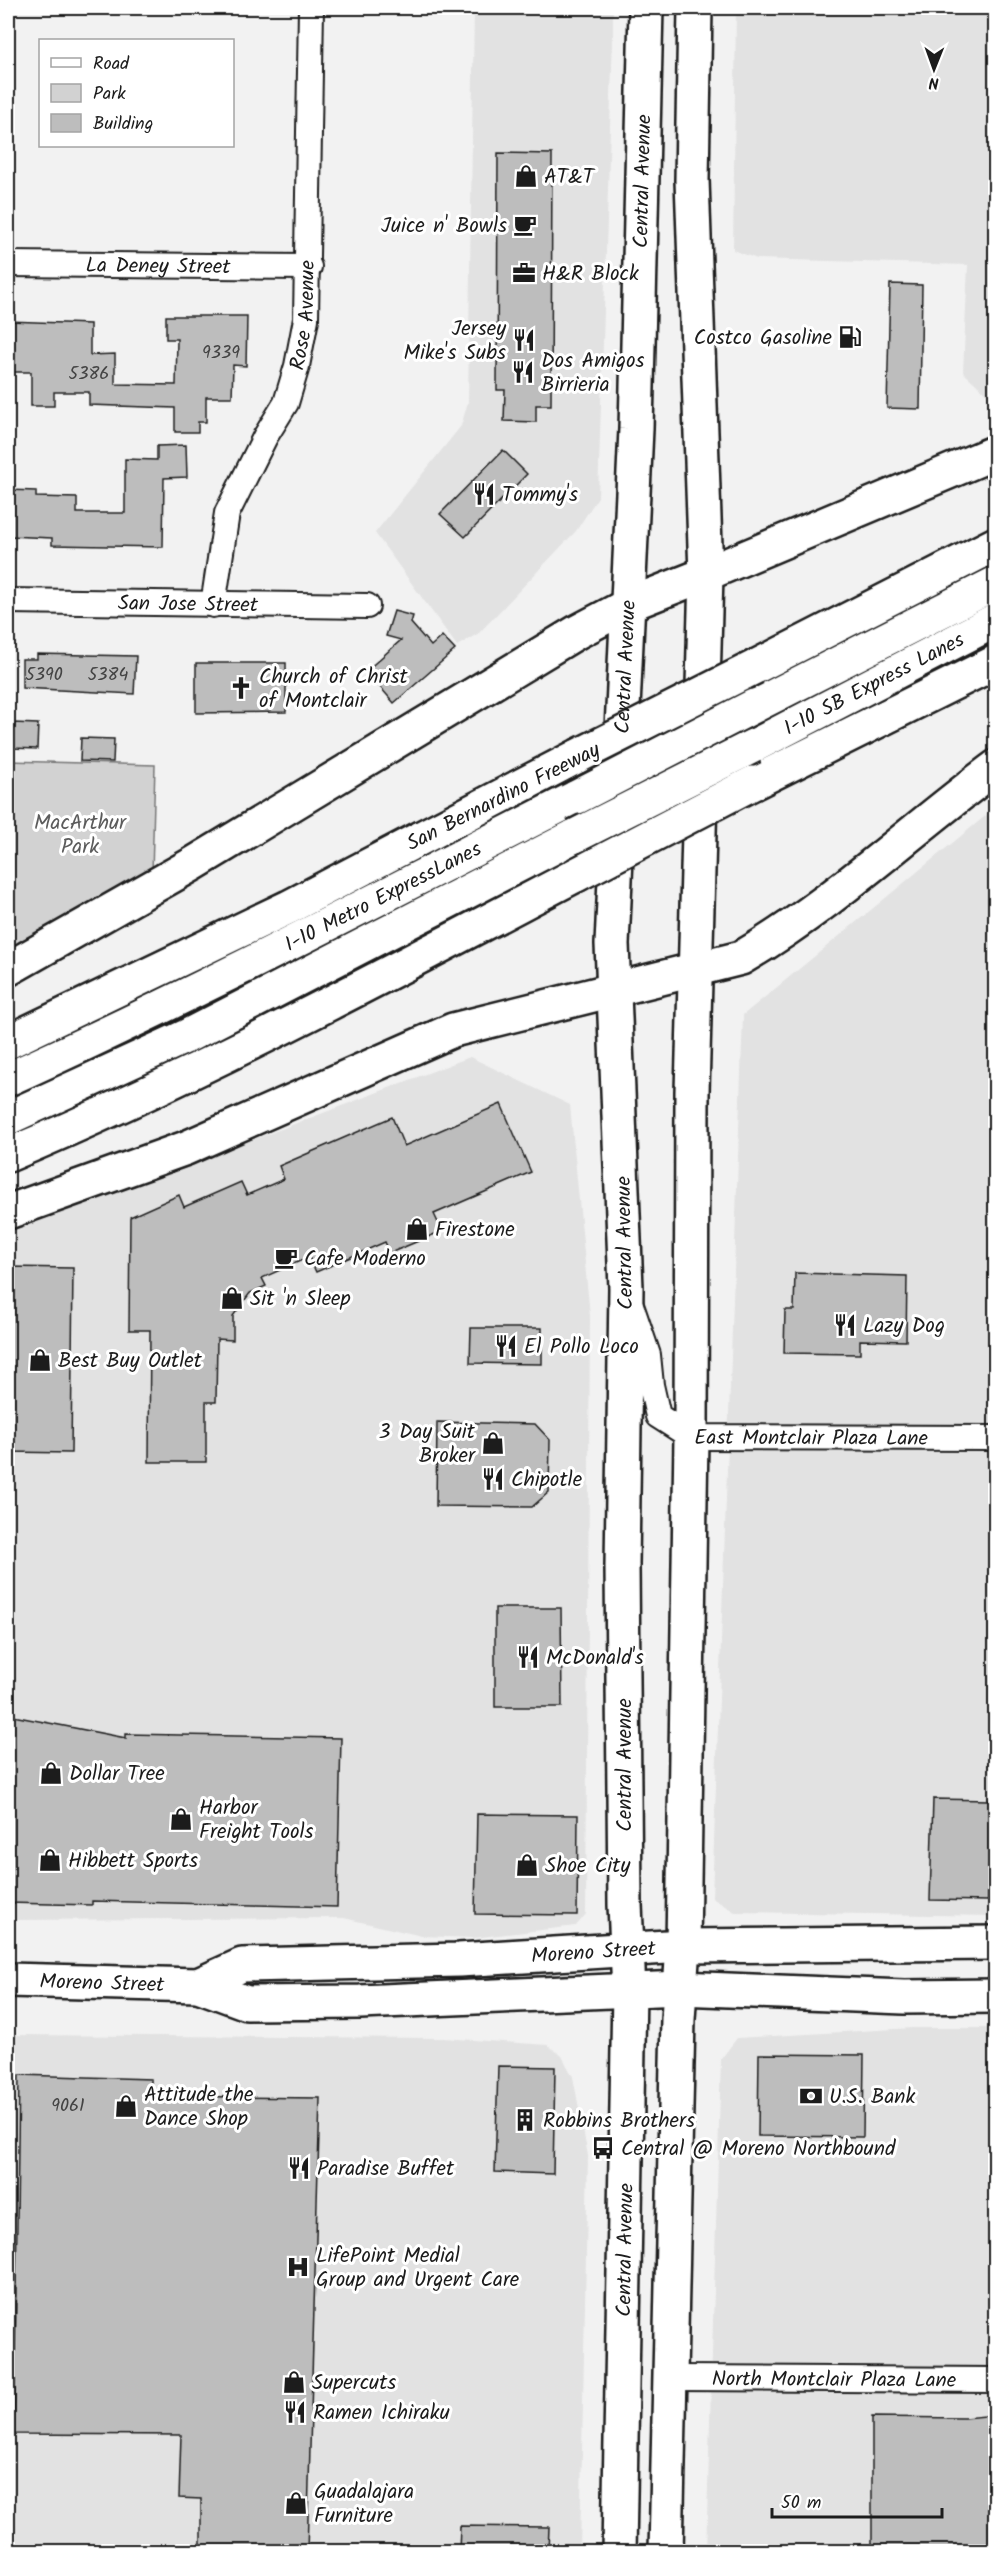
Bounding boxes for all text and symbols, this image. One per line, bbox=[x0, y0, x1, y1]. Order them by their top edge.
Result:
legend bbox=[39, 39, 234, 147]
north arrow bbox=[904, 39, 964, 99]
text: Road bbox=[93, 50, 130, 79]
text: N bbox=[928, 70, 939, 95]
text: Park bbox=[93, 80, 126, 109]
text: Building bbox=[93, 110, 153, 139]
street label: Central Avenue bbox=[625, 113, 661, 248]
place label: AT&T bbox=[544, 161, 596, 194]
shop icon: AT&T bbox=[513, 163, 539, 189]
place label: Juice n' Bowls bbox=[381, 210, 507, 243]
cafe icon: Juice n' Bowls bbox=[512, 212, 538, 238]
street label: La Deney Street bbox=[85, 250, 231, 284]
place label: H&R Block bbox=[542, 258, 639, 291]
street label: Rose Avenue bbox=[282, 259, 325, 373]
office icon: H&R Block bbox=[511, 260, 537, 286]
place label: Jersey Mike's Subs bbox=[403, 313, 506, 370]
place label: Costco Gasoline bbox=[694, 322, 833, 355]
fuel station icon: Costco Gasoline bbox=[837, 324, 863, 350]
restaurant icon: Jersey Mike's Subs bbox=[511, 327, 537, 353]
house number: 9339 bbox=[202, 339, 240, 368]
place label: Dos Amigos Birrieria bbox=[541, 345, 644, 402]
restaurant icon: Dos Amigos Birrieria bbox=[510, 359, 536, 385]
house number: 5386 bbox=[69, 360, 109, 389]
place label: Tommy's bbox=[502, 479, 578, 512]
restaurant icon: Tommy's bbox=[471, 481, 497, 507]
street label: San Jose Street bbox=[118, 588, 259, 622]
street label: Central Avenue bbox=[607, 599, 646, 734]
street label: I-10 SB Express Lanes bbox=[778, 624, 971, 745]
house number: 5390 bbox=[25, 661, 63, 690]
house number: 5384 bbox=[88, 661, 128, 690]
place label: Church of Christ of Montclair bbox=[259, 661, 408, 718]
church icon: Church of Christ of Montclair bbox=[228, 675, 254, 701]
street label: San Bernardino Freeway bbox=[401, 734, 606, 861]
park label: MacArthur Park bbox=[34, 807, 127, 864]
street label: I-10 Metro ExpressLanes bbox=[279, 833, 488, 962]
street label: Central Avenue bbox=[608, 1175, 643, 1310]
place label: Firestone bbox=[435, 1214, 515, 1247]
shop icon: Firestone bbox=[404, 1216, 430, 1242]
place label: Cafe Moderno bbox=[304, 1243, 426, 1276]
cafe icon: Cafe Moderno bbox=[273, 1245, 299, 1271]
place label: Sit 'n Sleep bbox=[250, 1283, 351, 1316]
shop icon: Sit 'n Sleep bbox=[219, 1285, 245, 1311]
place label: Lazy Dog bbox=[863, 1310, 945, 1343]
restaurant icon: Lazy Dog bbox=[832, 1312, 858, 1338]
place label: El Pollo Loco bbox=[524, 1331, 639, 1364]
restaurant icon: El Pollo Loco bbox=[493, 1333, 519, 1359]
place label: Best Buy Outlet bbox=[58, 1345, 203, 1378]
shop icon: Best Buy Outlet bbox=[27, 1347, 53, 1373]
place label: 3 Day Suit Broker bbox=[379, 1416, 476, 1473]
street label: East Montclair Plaza Lane bbox=[694, 1422, 929, 1456]
shop icon: 3 Day Suit Broker bbox=[480, 1430, 506, 1456]
place label: Chipotle bbox=[511, 1464, 583, 1497]
restaurant icon: Chipotle bbox=[480, 1466, 506, 1492]
place label: McDonald's bbox=[546, 1642, 644, 1675]
restaurant icon: McDonald's bbox=[515, 1644, 541, 1670]
street label: Central Avenue bbox=[609, 1698, 642, 1832]
place label: Dollar Tree bbox=[69, 1758, 165, 1791]
shop icon: Dollar Tree bbox=[38, 1760, 64, 1786]
place label: Harbor Freight Tools bbox=[199, 1792, 314, 1849]
shop icon: Harbor Freight Tools bbox=[168, 1806, 194, 1832]
place label: Hibbett Sports bbox=[68, 1845, 198, 1878]
shop icon: Hibbett Sports bbox=[37, 1847, 63, 1873]
place label: Shoe City bbox=[545, 1850, 630, 1883]
shop icon: Shoe City bbox=[514, 1852, 540, 1878]
street label: Moreno Street bbox=[530, 1933, 658, 1973]
street label: Moreno Street bbox=[39, 1966, 166, 2002]
place label: Attitude the Dance Shop bbox=[144, 2079, 254, 2136]
place label: U.S. Bank bbox=[829, 2081, 916, 2114]
bank icon: U.S. Bank bbox=[798, 2083, 824, 2109]
house number: 9061 bbox=[51, 2092, 85, 2121]
shop icon: Attitude the Dance Shop bbox=[113, 2093, 139, 2119]
place label: Robbins Brothers bbox=[543, 2105, 695, 2138]
building icon: Robbins Brothers bbox=[512, 2107, 538, 2133]
place label: Central @ Moreno Northbound bbox=[621, 2133, 896, 2166]
bus stop icon: Central @ Moreno Northbound bbox=[590, 2135, 616, 2161]
place label: Paradise Buffet bbox=[317, 2153, 455, 2186]
restaurant icon: Paradise Buffet bbox=[286, 2155, 312, 2181]
street label: Central Avenue bbox=[608, 2182, 644, 2317]
place label: LifePoint Medial Group and Urgent Care bbox=[316, 2240, 520, 2297]
hospital icon: LifePoint Medial Group and Urgent Care bbox=[285, 2254, 311, 2280]
street label: North Montclair Plaza Lane bbox=[712, 2363, 957, 2398]
place label: Supercuts bbox=[312, 2367, 396, 2400]
shop icon: Supercuts bbox=[281, 2369, 307, 2395]
place label: Ramen Ichiraku bbox=[313, 2397, 450, 2430]
restaurant icon: Ramen Ichiraku bbox=[282, 2399, 308, 2425]
place label: Guadalajara Furniture bbox=[314, 2476, 414, 2533]
scale bar bbox=[772, 2481, 942, 2519]
text: 50 m bbox=[781, 2489, 821, 2518]
shop icon: Guadalajara Furniture bbox=[283, 2490, 309, 2516]

